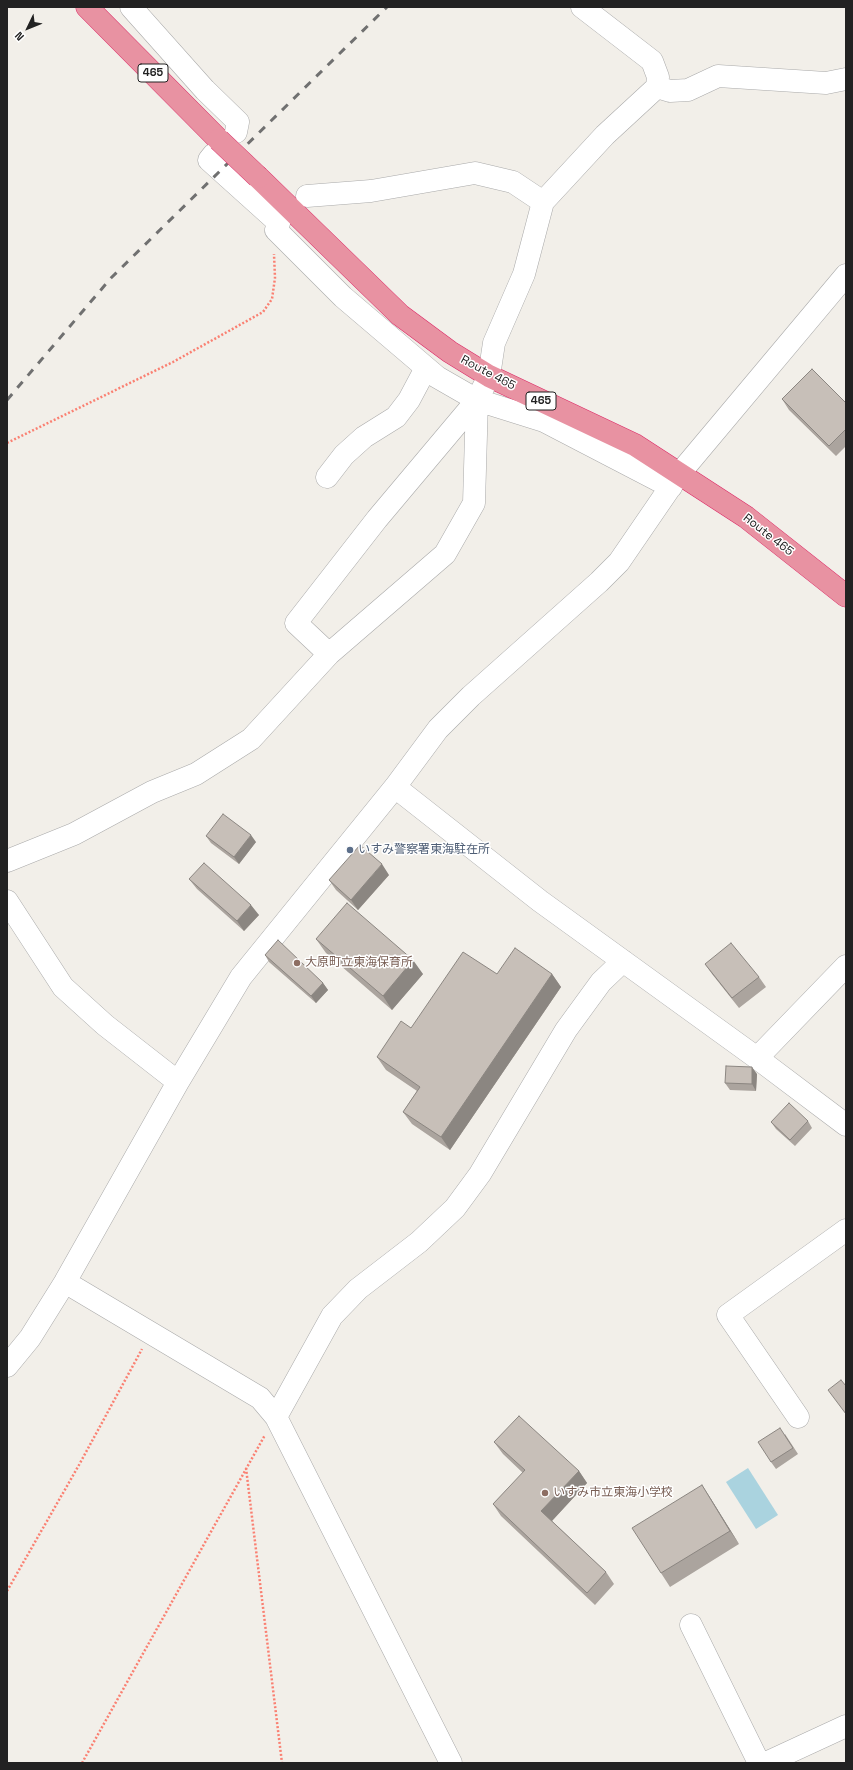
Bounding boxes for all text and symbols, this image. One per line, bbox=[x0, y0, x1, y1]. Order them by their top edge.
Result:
north arrow bbox=[8, 8, 48, 48]
text: N bbox=[12, 29, 27, 44]
road number: 465 bbox=[138, 64, 168, 82]
street label: Route 465 bbox=[458, 353, 518, 393]
road number: 465 bbox=[526, 392, 556, 410]
street label: Route 465 bbox=[740, 511, 796, 559]
place label: いすみ警察署東海駐在所 bbox=[358, 843, 490, 857]
marker: いすみ警察署東海駐在所 bbox=[345, 845, 355, 855]
place label: 大原町立東海保育所 bbox=[305, 956, 413, 970]
marker: 大原町立東海保育所 bbox=[292, 958, 302, 968]
place label: いすみ市立東海小学校 bbox=[553, 1486, 673, 1500]
marker: いすみ市立東海小学校 bbox=[540, 1488, 550, 1498]

